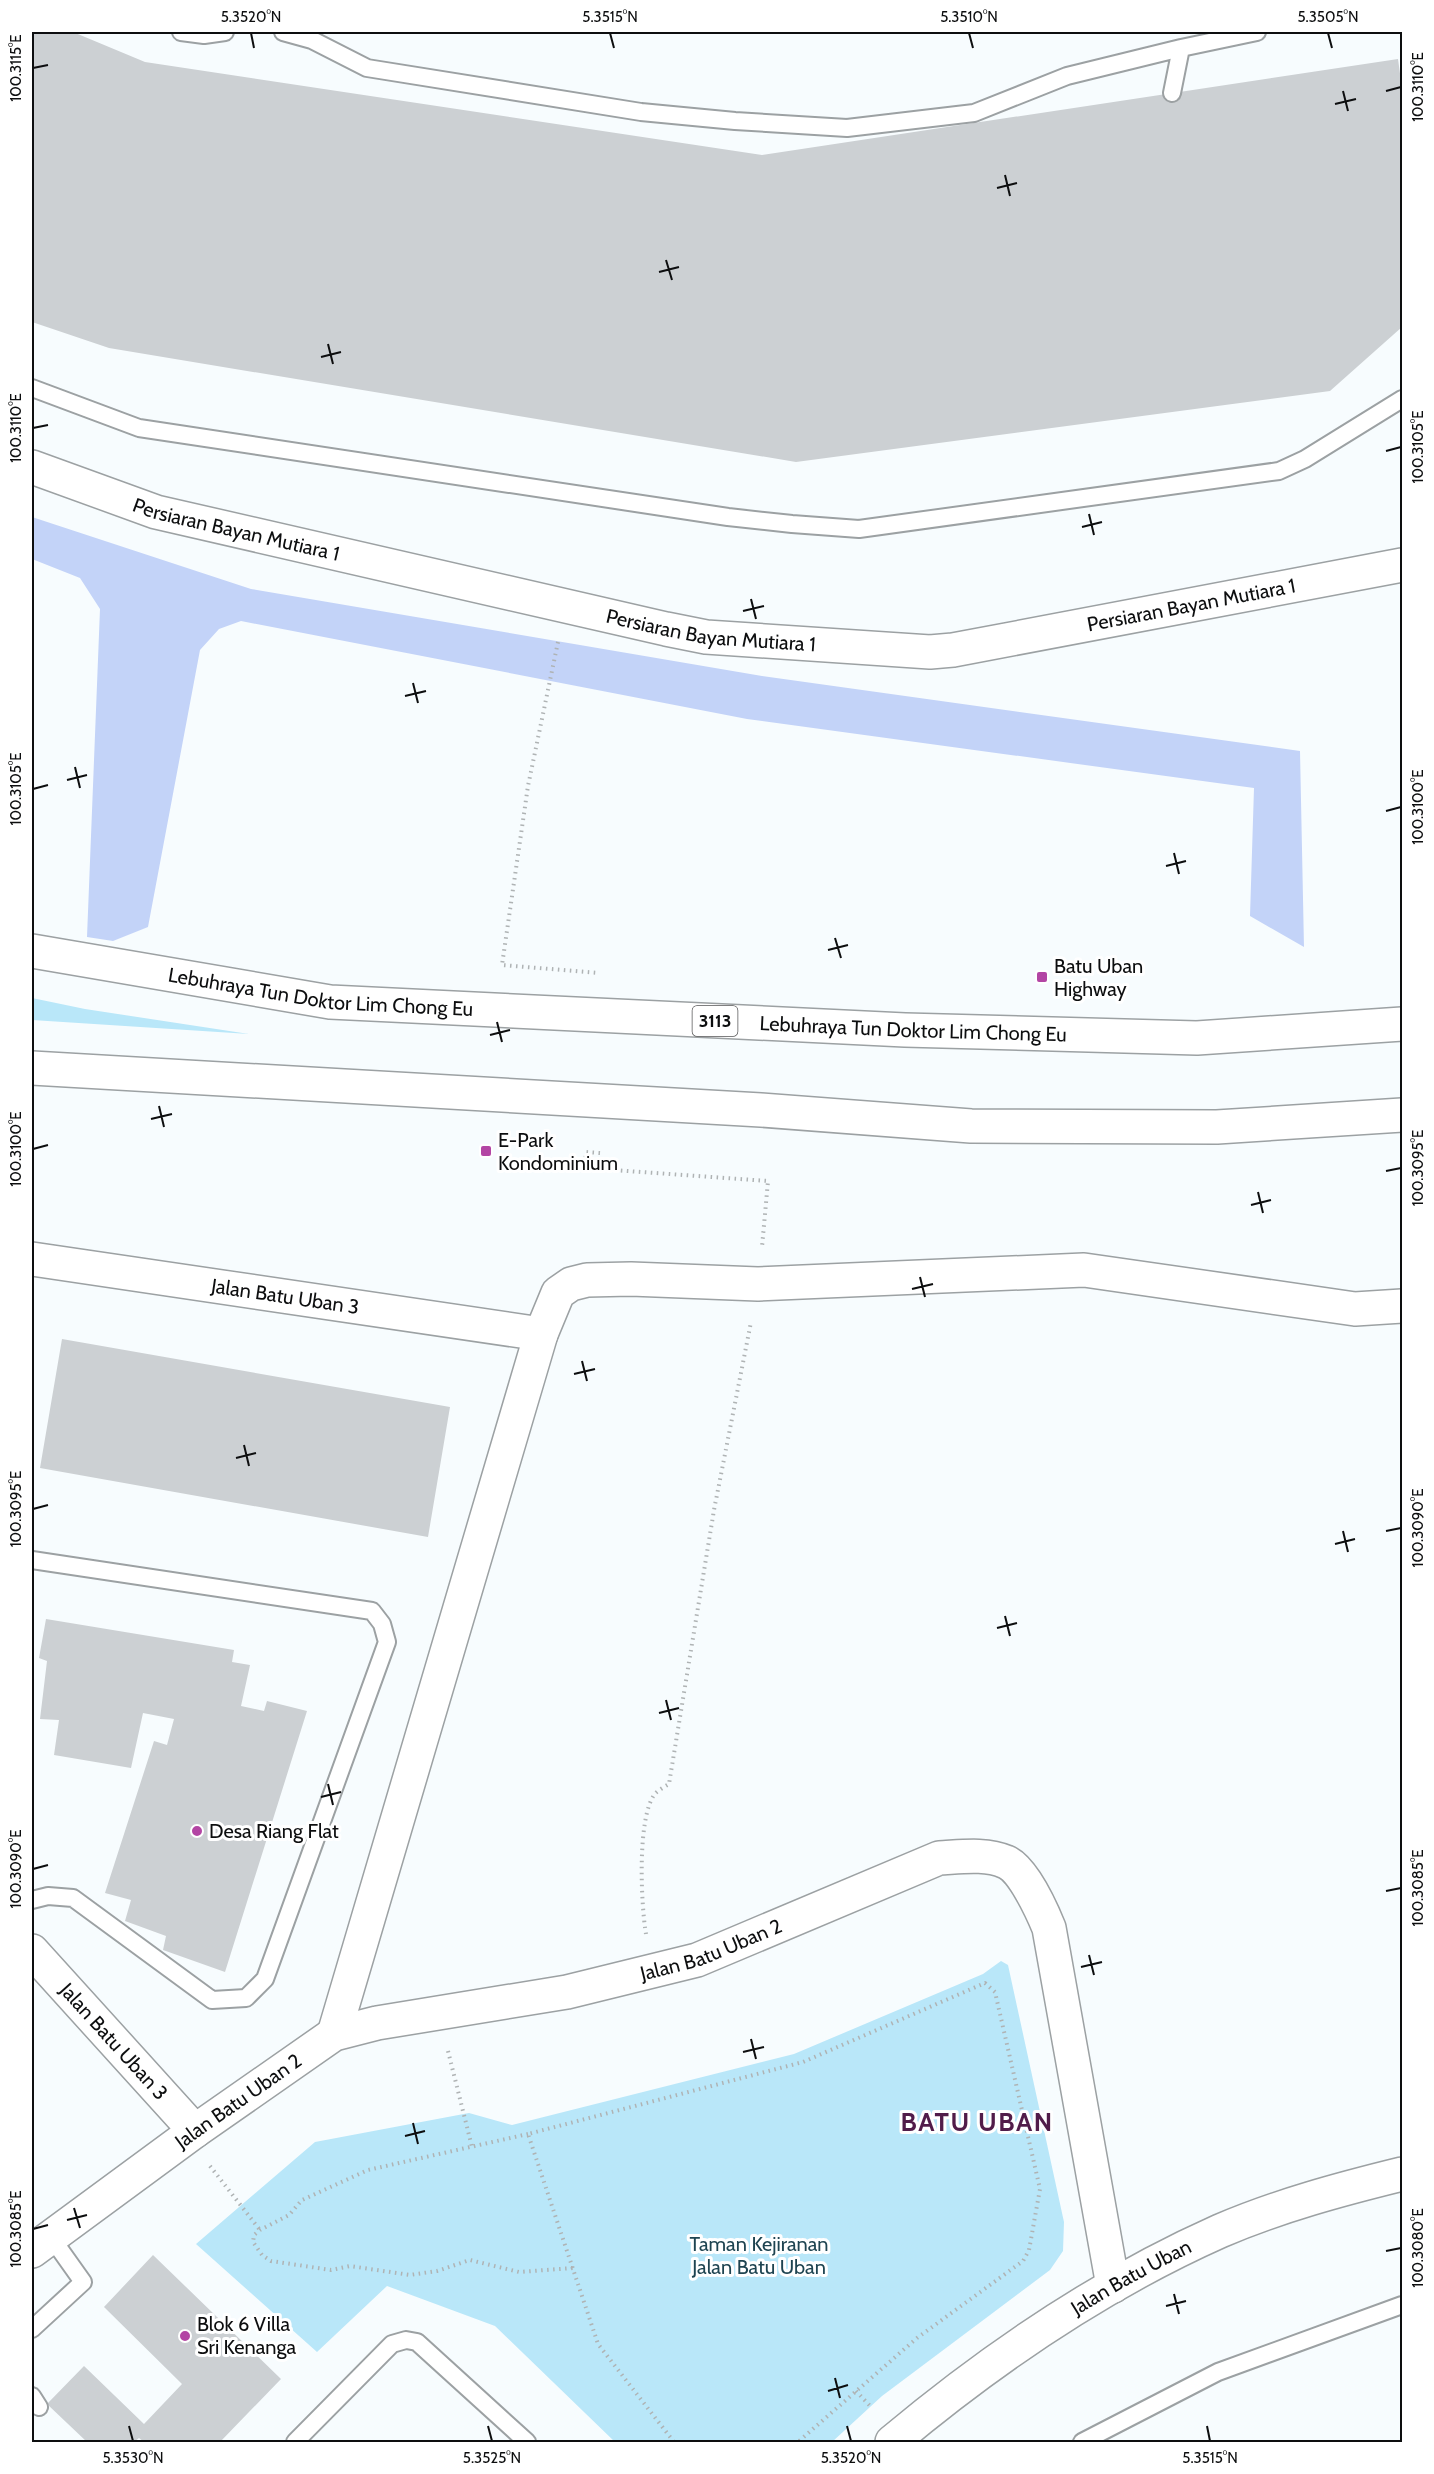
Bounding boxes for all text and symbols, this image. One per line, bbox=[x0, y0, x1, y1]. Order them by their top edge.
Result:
text: 5.3520°N bbox=[221, 8, 281, 26]
text: 5.3515°N bbox=[582, 8, 638, 26]
text: 5.3510°N bbox=[940, 8, 998, 26]
text: 5.3505°N bbox=[1298, 8, 1358, 26]
text: 100.3115°E bbox=[7, 34, 25, 102]
text: 100.3110°E bbox=[1409, 52, 1427, 122]
text: 100.3110°E bbox=[7, 393, 25, 463]
text: 100.3105°E bbox=[1409, 411, 1427, 483]
street label: Persiaran Bayan Mutiara 1 bbox=[130, 493, 342, 566]
street label: Persiaran Bayan Mutiara 1 bbox=[1085, 573, 1297, 636]
street label: Persiaran Bayan Mutiara 1 bbox=[604, 604, 816, 656]
text: 100.3105°E bbox=[7, 753, 25, 825]
text: 100.3100°E bbox=[1409, 769, 1427, 845]
place label: Batu Uban Highway bbox=[1054, 954, 1143, 1001]
street label: Lebuhraya Tun Doktor Lim Chong Eu bbox=[166, 963, 474, 1021]
marker: Batu Uban Highway bbox=[1035, 970, 1049, 984]
road number: 3113 bbox=[692, 1006, 738, 1036]
street label: Lebuhraya Tun Doktor Lim Chong Eu bbox=[759, 1011, 1067, 1046]
text: 100.3100°E bbox=[7, 1111, 25, 1187]
place label: E-Park Kondominium bbox=[498, 1128, 618, 1175]
text: 100.3095°E bbox=[1409, 1130, 1427, 1206]
marker: E-Park Kondominium bbox=[479, 1144, 493, 1158]
street label: Jalan Batu Uban 3 bbox=[209, 1273, 361, 1319]
text: 100.3095°E bbox=[7, 1471, 25, 1547]
text: 100.3090°E bbox=[1409, 1489, 1427, 1567]
place label: Desa Riang Flat bbox=[209, 1819, 339, 1843]
marker: Desa Riang Flat bbox=[190, 1824, 204, 1838]
text: 100.3090°E bbox=[7, 1830, 25, 1908]
text: 100.3085°E bbox=[1409, 1849, 1427, 1927]
street label: Jalan Batu Uban 2 bbox=[637, 1914, 785, 1986]
street label: Jalan Batu Uban 3 bbox=[54, 1977, 173, 2105]
street label: Jalan Batu Uban 2 bbox=[170, 2048, 306, 2154]
district label: BATU UBAN bbox=[900, 2106, 1054, 2138]
text: 100.3085°E bbox=[7, 2190, 25, 2268]
text: 100.3080°E bbox=[1409, 2208, 1427, 2288]
park label: Taman Kejiranan Jalan Batu Uban bbox=[690, 2232, 828, 2279]
street label: Jalan Batu Uban bbox=[1066, 2234, 1195, 2321]
place label: Blok 6 Villa Sri Kenanga bbox=[197, 2312, 296, 2359]
marker: Blok 6 Villa Sri Kenanga bbox=[178, 2329, 192, 2343]
text: 5.3530°N bbox=[103, 2449, 163, 2467]
text: 5.3525°N bbox=[463, 2449, 521, 2467]
text: 5.3520°N bbox=[821, 2449, 881, 2467]
text: 5.3515°N bbox=[1182, 2449, 1238, 2467]

